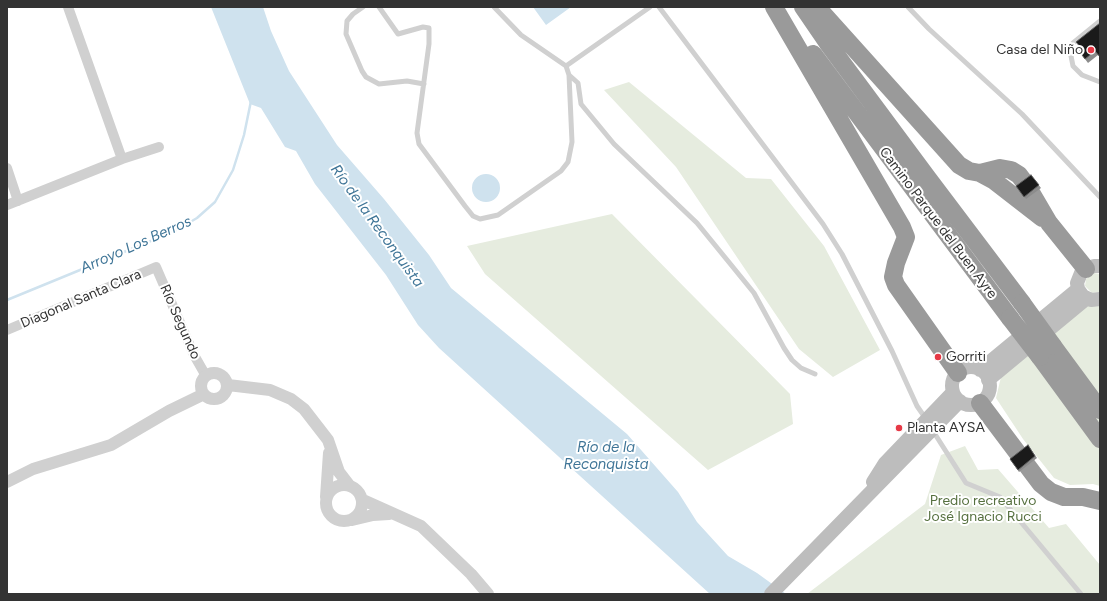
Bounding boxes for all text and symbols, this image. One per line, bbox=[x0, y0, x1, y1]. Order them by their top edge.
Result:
place label: Casa del Niño bbox=[996, 42, 1083, 58]
marker: Casa del Niño bbox=[1086, 45, 1096, 55]
street label: Camino Parque del Buen Ayre bbox=[876, 144, 1000, 302]
water label: Río de la Reconquista bbox=[327, 161, 427, 291]
water label: Arroyo Los Berros bbox=[78, 212, 194, 278]
street label: Diagonal Santa Clara bbox=[18, 266, 144, 332]
street label: Río Segundo bbox=[156, 282, 204, 362]
place label: Gorriti bbox=[946, 349, 986, 365]
marker: Gorriti bbox=[933, 352, 943, 362]
place label: Planta AYSA bbox=[907, 420, 985, 436]
marker: Planta AYSA bbox=[894, 423, 904, 433]
water label: Río de la Reconquista bbox=[563, 439, 649, 474]
park label: Predio recreativo José Ignacio Rucci bbox=[924, 493, 1042, 526]

